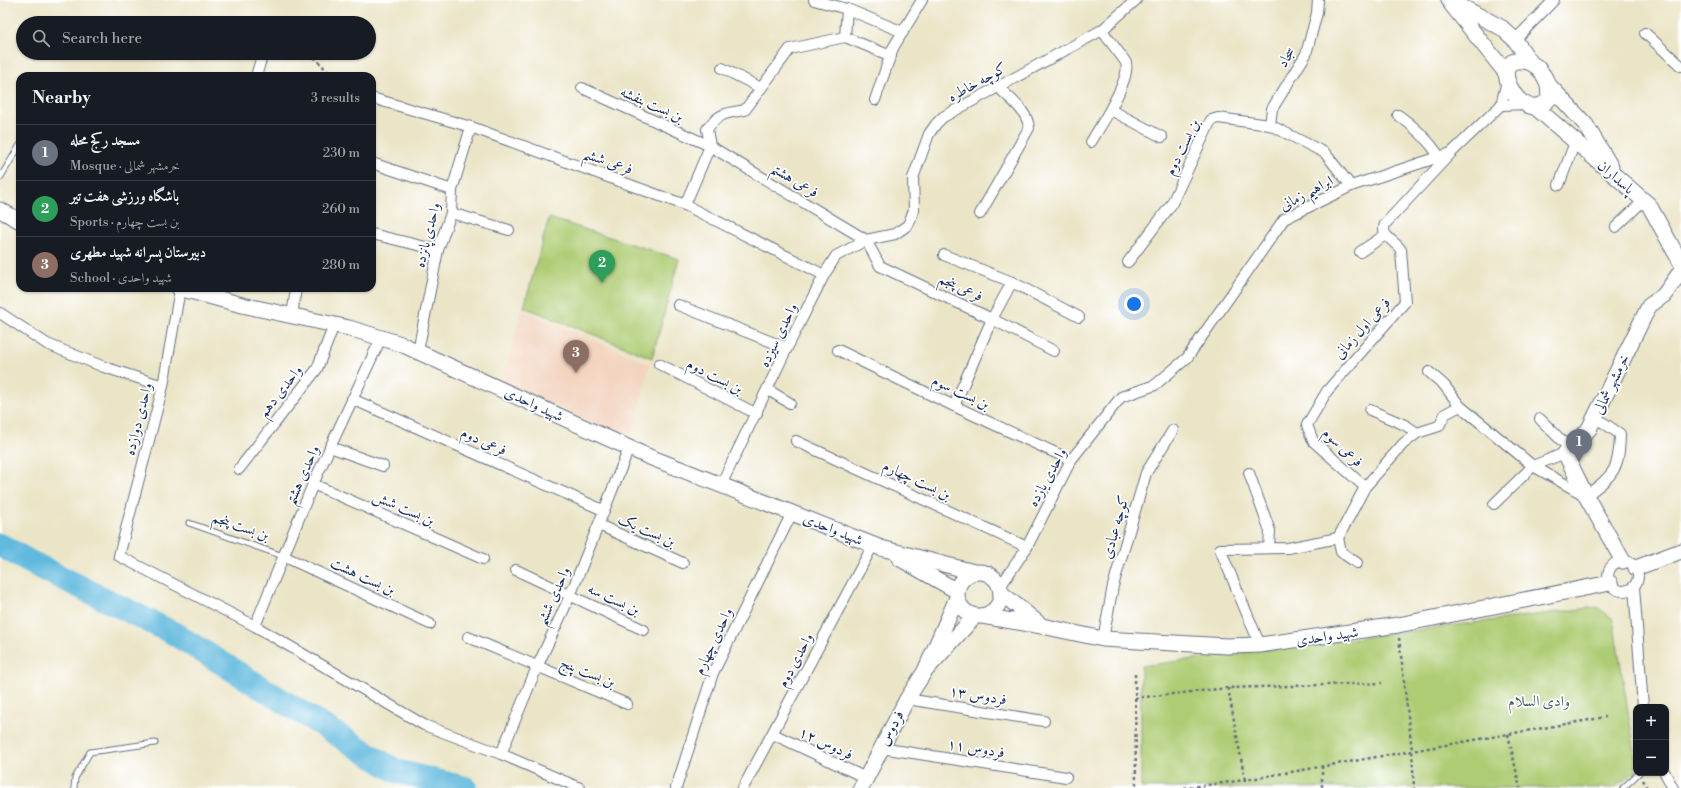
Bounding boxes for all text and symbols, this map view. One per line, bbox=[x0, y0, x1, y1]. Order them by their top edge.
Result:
search box bbox=[16, 16, 376, 60]
icon: search bbox=[30, 27, 52, 49]
text: Search here bbox=[62, 29, 142, 48]
street label: سجاد bbox=[1273, 44, 1300, 71]
street label: كوچه خاطره bbox=[944, 58, 1011, 107]
street label: بن بست بنفشه bbox=[617, 82, 687, 127]
text: Nearby bbox=[32, 87, 91, 109]
text: 3 results bbox=[311, 90, 360, 106]
street label: بن بست دوم bbox=[1161, 116, 1207, 180]
text: مسجد رکج محله bbox=[70, 131, 140, 150]
street label: فرعی ششم bbox=[579, 144, 635, 184]
text: 1 bbox=[42, 145, 48, 161]
text: 230 m bbox=[323, 145, 360, 161]
street label: پاسداران bbox=[1593, 156, 1639, 200]
text: Mosque · خرمشهر شمالی bbox=[70, 158, 180, 174]
street label: فرعی هشتم bbox=[765, 159, 822, 206]
street label: ابراهیم زمانی bbox=[1276, 171, 1339, 220]
text: باشگاه ورزشی هفت تیر bbox=[70, 187, 179, 206]
street label: واحدی پانزده bbox=[410, 200, 446, 270]
text: 2 bbox=[41, 201, 49, 217]
text: 260 m bbox=[322, 201, 360, 217]
text: Sports · بن بست چهارم bbox=[70, 214, 180, 230]
text: دبیرستان پسرانه شهید مطهری bbox=[70, 243, 206, 262]
pin: 2 bbox=[589, 250, 615, 283]
text: 3 bbox=[41, 257, 49, 273]
text: 280 m bbox=[322, 257, 360, 273]
street label: فرعی پنجم bbox=[934, 269, 986, 310]
text: School · شهید واحدی bbox=[70, 270, 172, 286]
your location bbox=[1124, 294, 1144, 314]
street label: فرعی اول زمانی bbox=[1330, 294, 1395, 363]
street label: واحدی سیزده bbox=[755, 300, 802, 370]
pin: 3 bbox=[563, 340, 589, 373]
street label: خرمشهر شمالی bbox=[1589, 351, 1634, 417]
street label: بن بست دوم bbox=[682, 354, 746, 401]
street label: واحدی دهم bbox=[254, 361, 310, 424]
street label: بن بست سوم bbox=[928, 371, 993, 417]
street label: واحدی دوازده bbox=[120, 381, 157, 457]
street label: شهید واحدی bbox=[501, 383, 566, 426]
street label: فرعی دوم bbox=[457, 423, 510, 463]
street label: فرعی سوم bbox=[1316, 424, 1367, 473]
pin: 1 bbox=[1566, 429, 1592, 462]
street label: واحدی هشتم bbox=[281, 442, 329, 510]
street label: واحدی یازده bbox=[1023, 444, 1071, 510]
street label: بن بست چهارم bbox=[878, 456, 954, 507]
street label: بن بست شش bbox=[370, 486, 438, 531]
street label: کوچه عبادی bbox=[1097, 493, 1135, 561]
street label: بن بست پنجم bbox=[208, 508, 272, 549]
street label: بن بست یک bbox=[615, 509, 679, 552]
street label: شهید واحدی bbox=[800, 509, 865, 550]
street label: بن بست هشت bbox=[327, 553, 399, 600]
street label: واحدی ششم bbox=[532, 564, 579, 631]
street label: بن بست سه bbox=[585, 579, 643, 620]
street label: واحدی چهارم bbox=[690, 605, 740, 679]
street label: شهید واحدی bbox=[1295, 623, 1359, 650]
street label: واحدی دوم bbox=[773, 630, 820, 692]
street label: بن بست پنج bbox=[556, 653, 618, 696]
street label: فردوس ۱۳ bbox=[948, 682, 1008, 709]
park label: وادی السلام bbox=[1508, 692, 1570, 714]
map controls bbox=[1633, 704, 1669, 776]
button: + bbox=[1633, 704, 1669, 740]
street label: فردوس bbox=[874, 707, 909, 749]
street label: فردوس ۱۲ bbox=[796, 723, 856, 764]
street label: فردوس ۱۱ bbox=[946, 735, 1006, 762]
button: − bbox=[1633, 740, 1669, 776]

